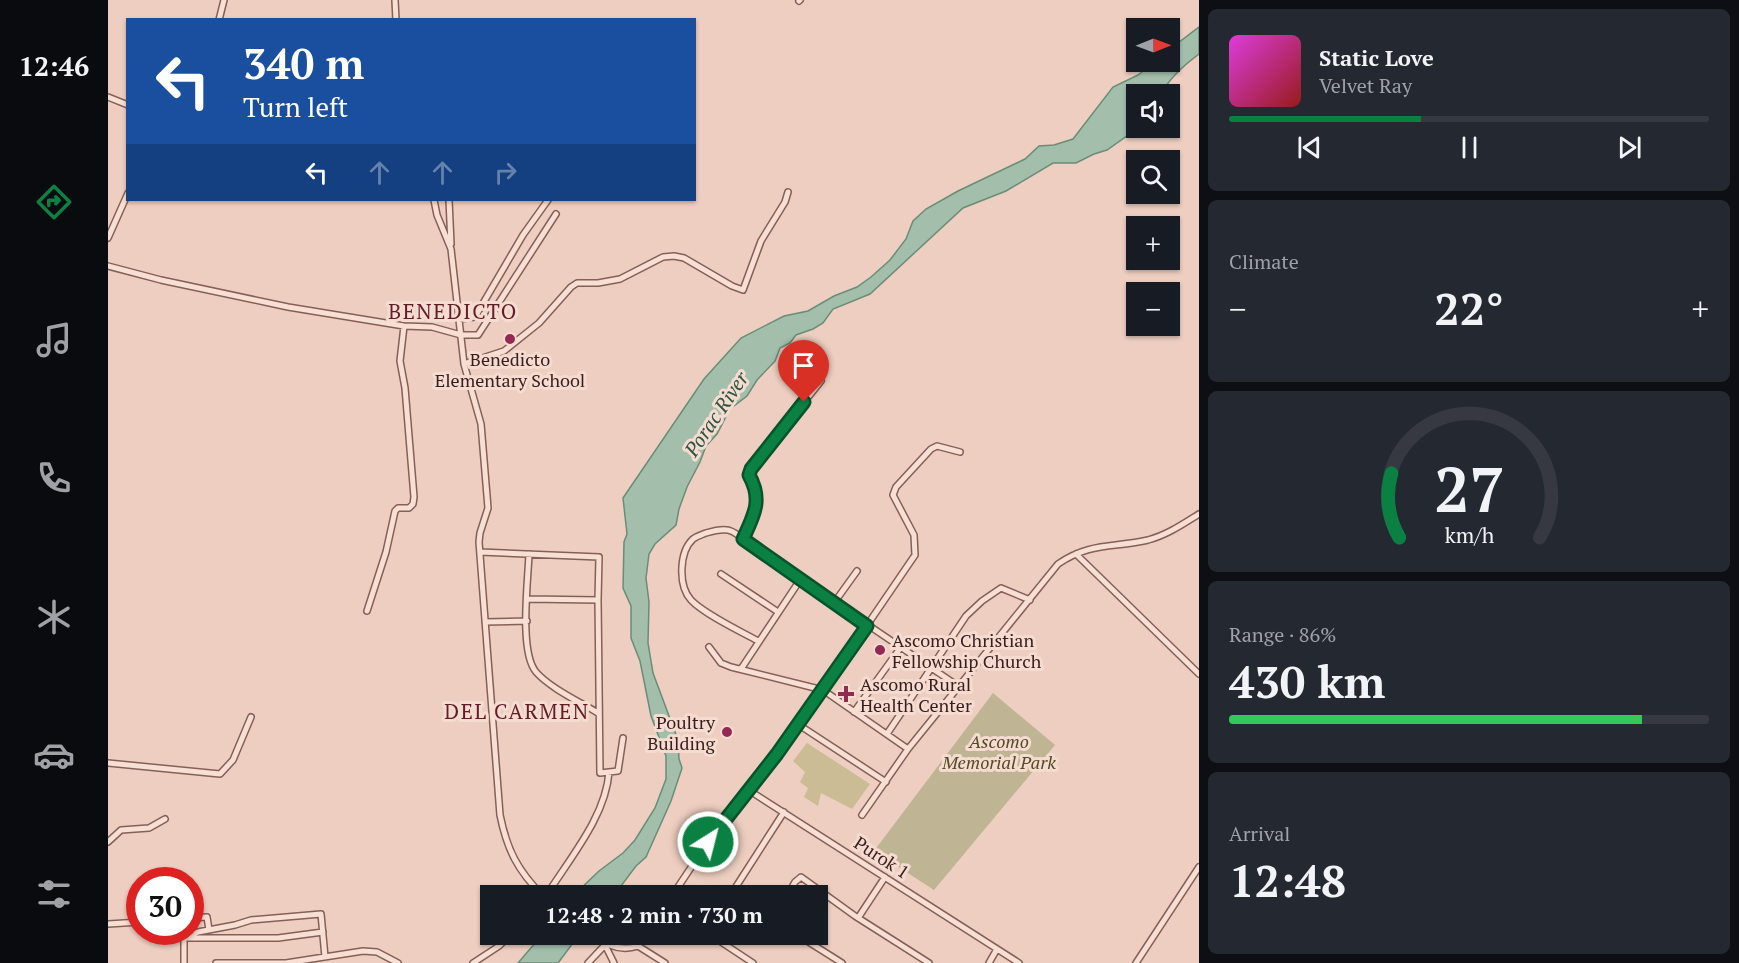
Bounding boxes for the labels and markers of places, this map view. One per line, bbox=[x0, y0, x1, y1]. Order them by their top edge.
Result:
marker: Benedicto Elementary School bbox=[503, 332, 517, 346]
pin bbox=[778, 340, 829, 402]
place label: Benedicto Elementary School bbox=[435, 347, 585, 392]
place label: Ascomo Christian Fellowship Church bbox=[892, 628, 1042, 673]
marker: Ascomo Christian Fellowship Church bbox=[873, 643, 887, 657]
place label: Ascomo Rural Health Center bbox=[860, 672, 972, 717]
marker: Ascomo Rural Health Center bbox=[837, 685, 855, 703]
place label: Poultry Building bbox=[647, 710, 716, 755]
marker: Poultry Building bbox=[720, 725, 734, 739]

